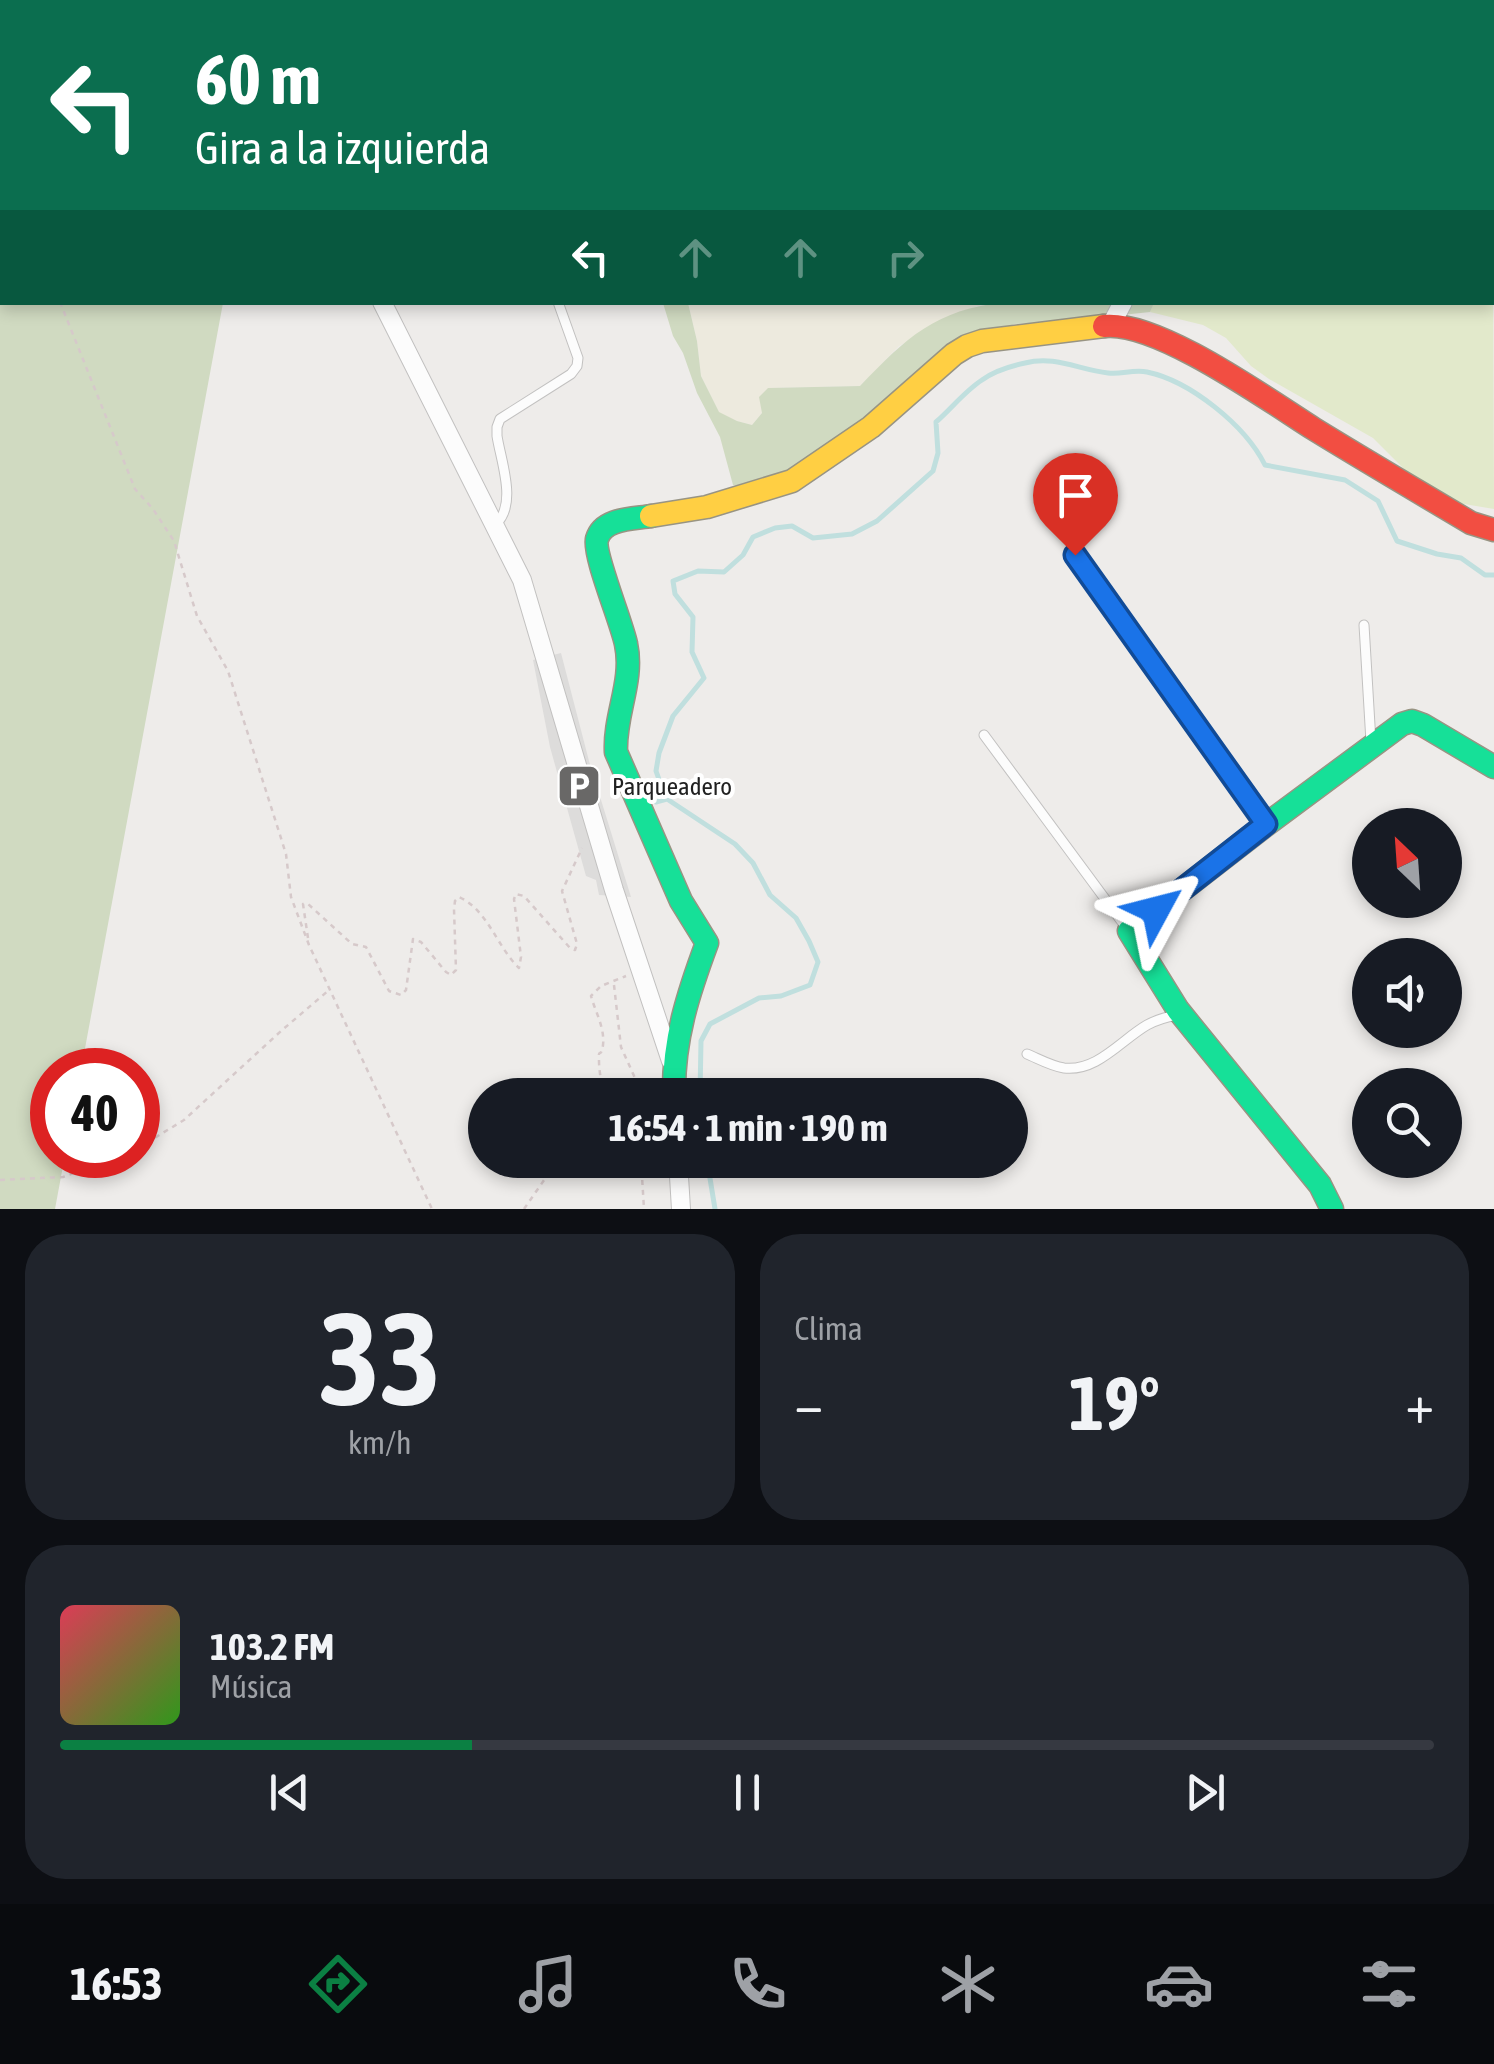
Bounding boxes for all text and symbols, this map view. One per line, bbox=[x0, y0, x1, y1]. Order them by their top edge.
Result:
text: 60 m bbox=[195, 39, 321, 119]
icon: left bbox=[30, 40, 160, 170]
text: Gira a la izquierda bbox=[195, 122, 490, 174]
icon: left bbox=[563, 230, 618, 285]
icon: ahead bbox=[668, 230, 723, 285]
icon: ahead bbox=[773, 230, 828, 285]
icon: right bbox=[878, 230, 933, 285]
pin bbox=[1033, 453, 1118, 556]
icon: arrive bbox=[1048, 468, 1103, 523]
parking icon: Parqueadero bbox=[556, 763, 602, 809]
place label: Parqueadero bbox=[612, 772, 732, 800]
north arrow bbox=[1352, 808, 1462, 918]
map controls bbox=[1352, 808, 1462, 1178]
position arrow bbox=[1104, 858, 1208, 962]
button: sound bbox=[1352, 938, 1462, 1048]
speed limit sign: 40 bbox=[30, 1048, 160, 1178]
button: search bbox=[1352, 1068, 1462, 1178]
text: 16:54 · 1 min · 190 m bbox=[608, 1106, 888, 1149]
text: 33 bbox=[319, 1284, 441, 1433]
text: Clima bbox=[795, 1310, 863, 1347]
text: 19° bbox=[1069, 1360, 1160, 1446]
text: − bbox=[795, 1372, 823, 1435]
text: + bbox=[1405, 1372, 1434, 1435]
text: km/h bbox=[348, 1424, 411, 1461]
text: 103.2 FM bbox=[210, 1625, 334, 1668]
text: Música bbox=[210, 1668, 292, 1705]
icon: previous bbox=[262, 1765, 317, 1820]
icon: pause bbox=[720, 1765, 775, 1820]
icon: next bbox=[1178, 1765, 1233, 1820]
icon: directions bbox=[303, 1949, 373, 2019]
icon: music bbox=[513, 1949, 583, 2019]
icon: phone bbox=[723, 1949, 793, 2019]
icon: climate bbox=[933, 1949, 1003, 2019]
icon: car bbox=[1144, 1949, 1214, 2019]
icon: filters bbox=[1354, 1949, 1424, 2019]
text: 16:53 bbox=[70, 1958, 163, 2010]

